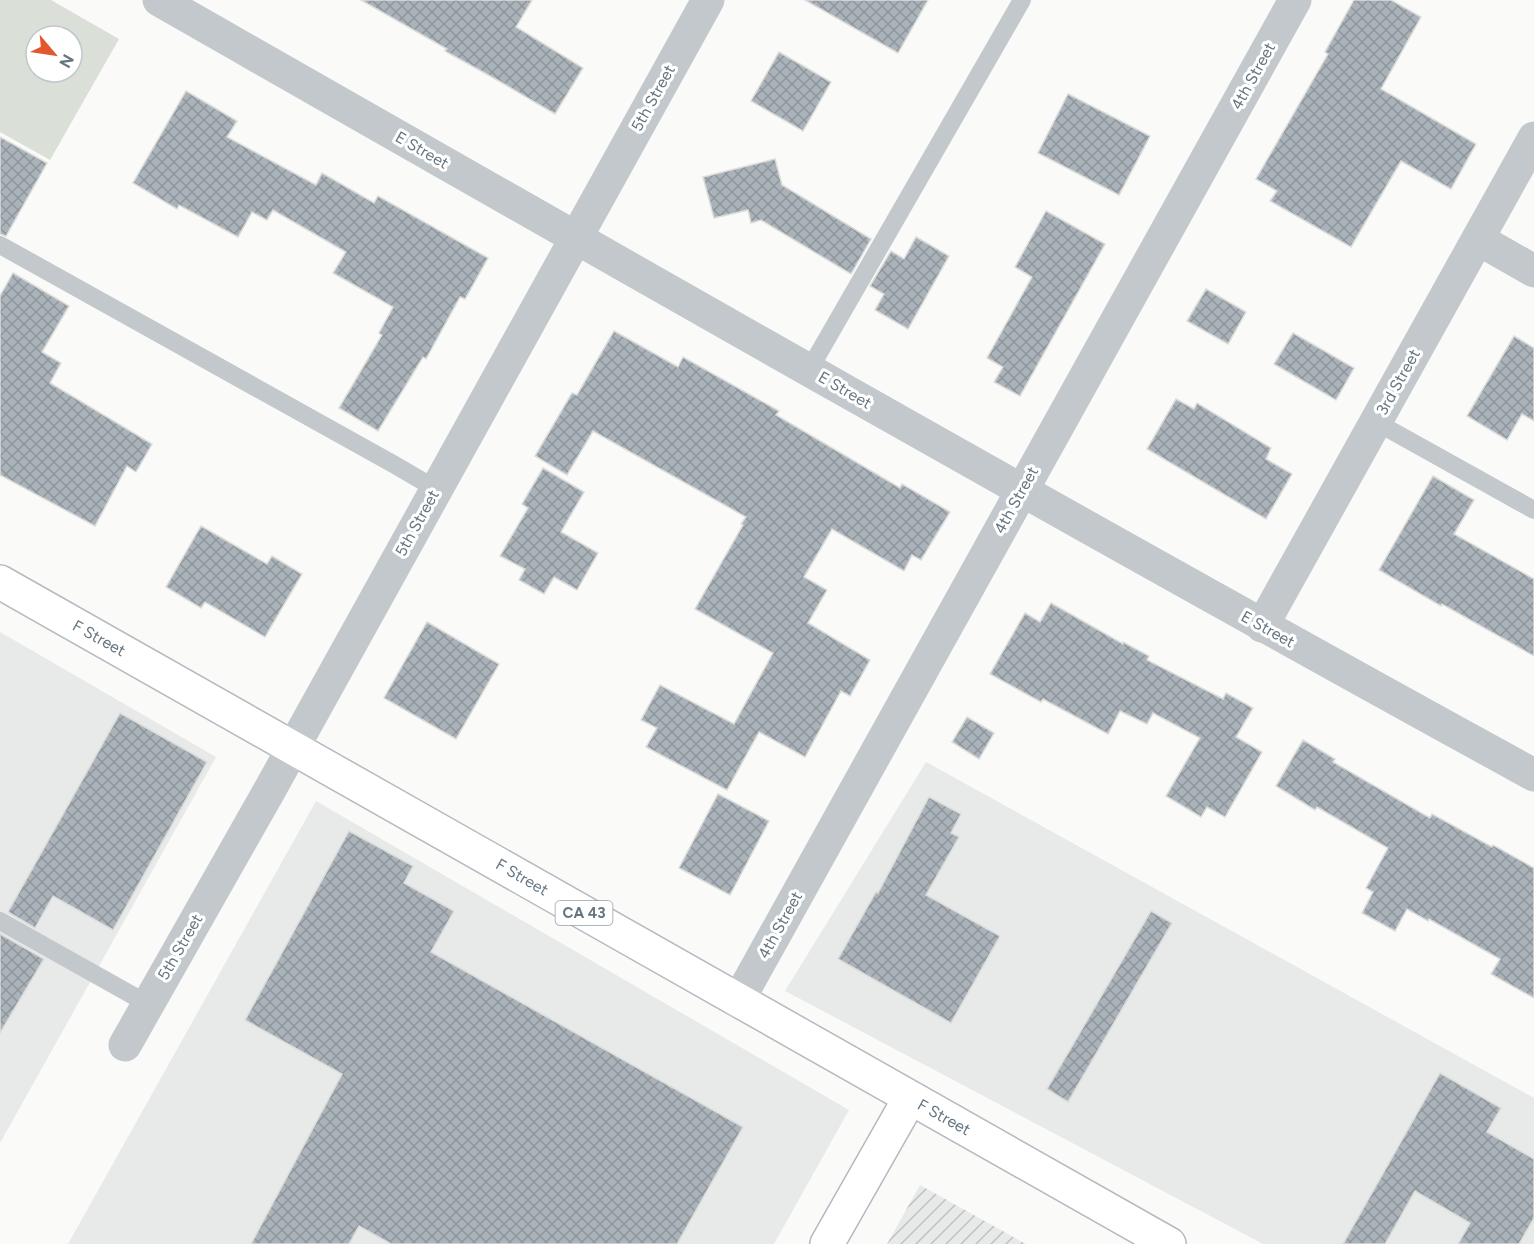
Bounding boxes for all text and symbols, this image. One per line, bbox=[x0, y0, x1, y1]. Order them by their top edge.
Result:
north arrow bbox=[24, 24, 84, 84]
street label: 4th Street bbox=[1227, 39, 1279, 113]
text: N bbox=[55, 51, 78, 71]
street label: 5th Street bbox=[627, 61, 679, 135]
street label: E Street bbox=[392, 127, 452, 173]
street label: 3rd Street bbox=[1372, 346, 1424, 418]
street label: E Street bbox=[815, 367, 875, 413]
street label: 4th Street bbox=[990, 463, 1042, 537]
street label: 5th Street bbox=[391, 486, 443, 560]
street label: E Street bbox=[1238, 607, 1298, 651]
street label: F Street bbox=[69, 616, 129, 660]
street label: F Street bbox=[492, 854, 552, 900]
street label: 4th Street bbox=[754, 888, 806, 962]
road number: CA 43 bbox=[556, 901, 612, 925]
street label: 5th Street bbox=[154, 911, 206, 983]
street label: F Street bbox=[914, 1095, 974, 1139]

